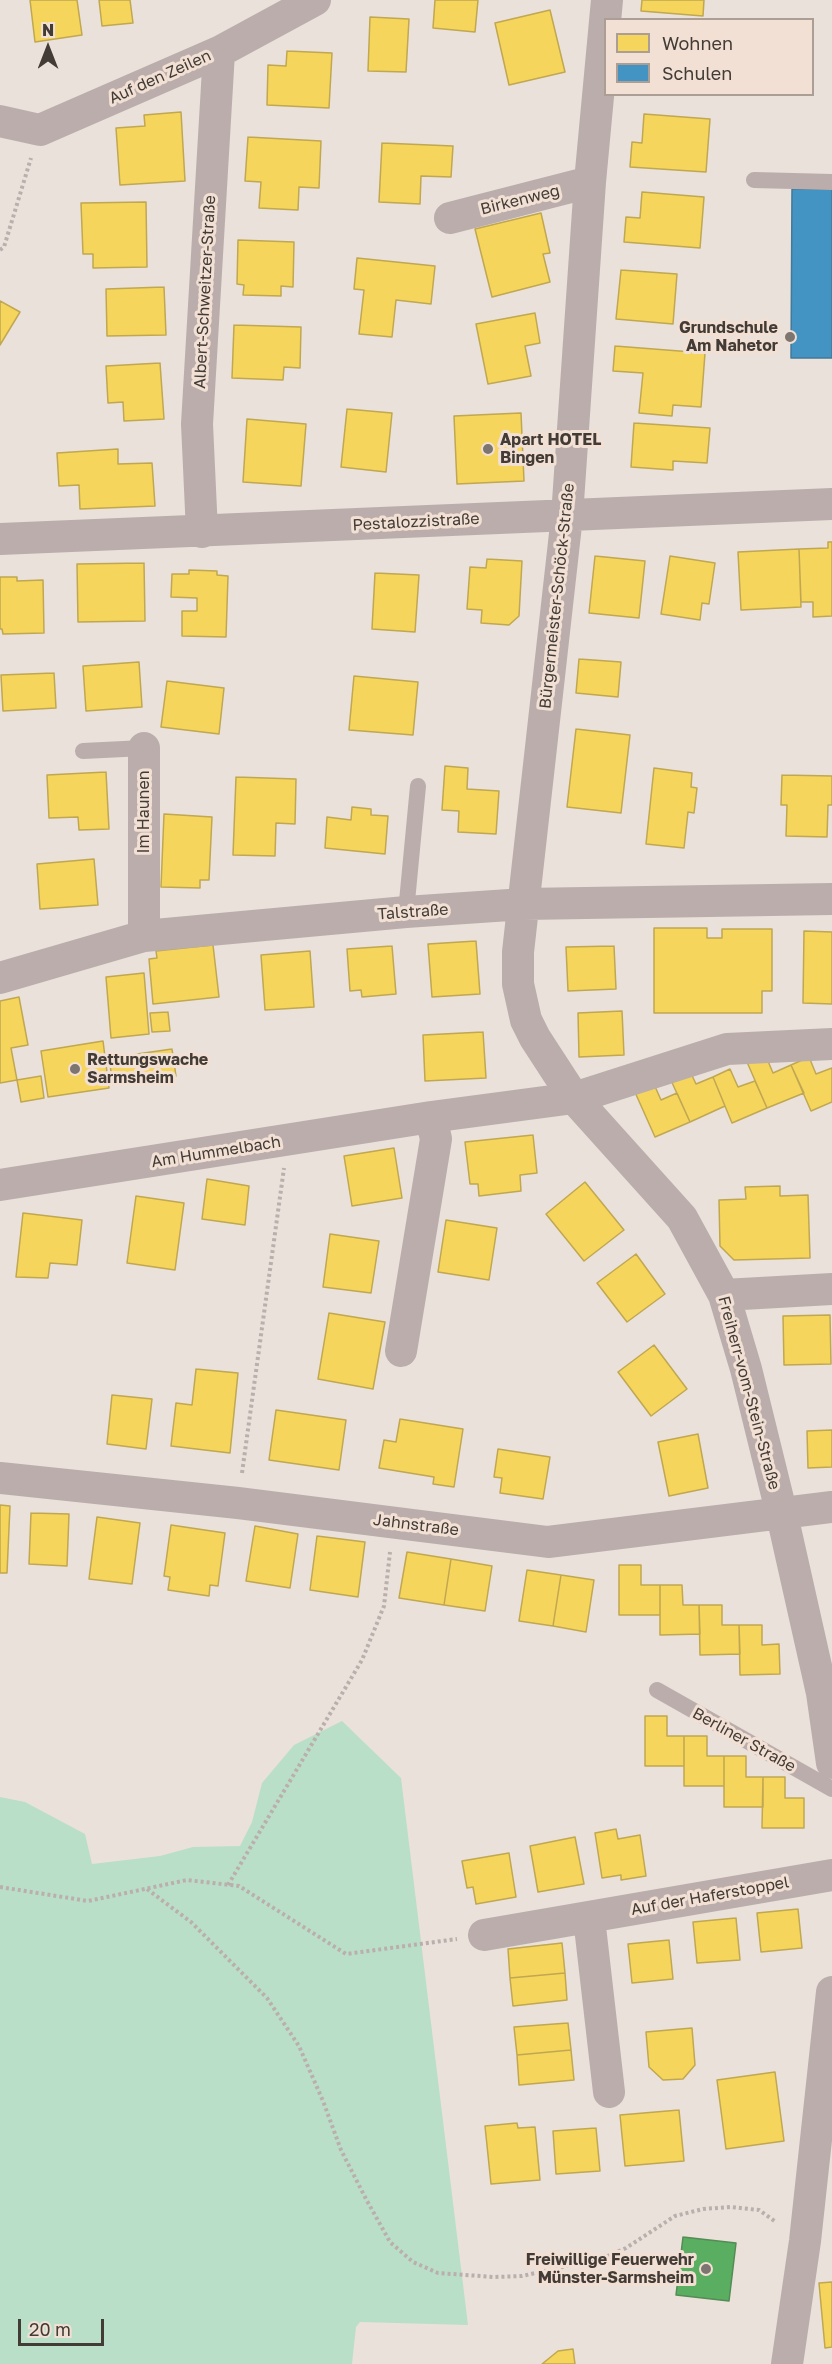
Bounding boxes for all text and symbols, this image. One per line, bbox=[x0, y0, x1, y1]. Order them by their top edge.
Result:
north arrow bbox=[18, 18, 78, 78]
legend bbox=[604, 18, 814, 96]
text: N bbox=[42, 20, 54, 40]
text: Wohnen bbox=[662, 32, 733, 54]
street label: Auf den Zeilen bbox=[106, 46, 214, 108]
text: Schulen bbox=[662, 62, 732, 84]
street label: Birkenweg bbox=[478, 181, 562, 219]
street label: Albert-Schweitzer-Straße bbox=[190, 195, 220, 389]
place label: Grundschule Am Nahetor bbox=[679, 318, 778, 356]
marker: Grundschule Am Nahetor bbox=[783, 330, 797, 344]
place label: Apart HOTEL Bingen bbox=[500, 430, 601, 468]
marker: Apart HOTEL Bingen bbox=[481, 442, 495, 456]
street label: Bürgermeister-Schöck-Straße bbox=[536, 482, 578, 710]
street label: Pestalozzistraße bbox=[352, 509, 480, 535]
street label: Im Haunen bbox=[134, 770, 154, 854]
street label: Talstraße bbox=[377, 900, 449, 924]
place label: Rettungswache Sarmsheim bbox=[87, 1050, 208, 1088]
marker: Rettungswache Sarmsheim bbox=[68, 1062, 82, 1076]
street label: Am Hummelbach bbox=[150, 1132, 282, 1172]
street label: Freiherr-vom-Stein-Straße bbox=[714, 1294, 784, 1492]
street label: Jahnstraße bbox=[372, 1510, 460, 1540]
street label: Berliner Straße bbox=[689, 1704, 799, 1776]
street label: Auf der Haferstoppel bbox=[629, 1873, 791, 1919]
place label: Freiwillige Feuerwehr Münster-Sarmsheim bbox=[526, 2250, 694, 2288]
marker: Freiwillige Feuerwehr Münster-Sarmsheim bbox=[699, 2262, 713, 2276]
scale bar bbox=[21, 2307, 106, 2345]
text: 20 m bbox=[29, 2318, 71, 2340]

